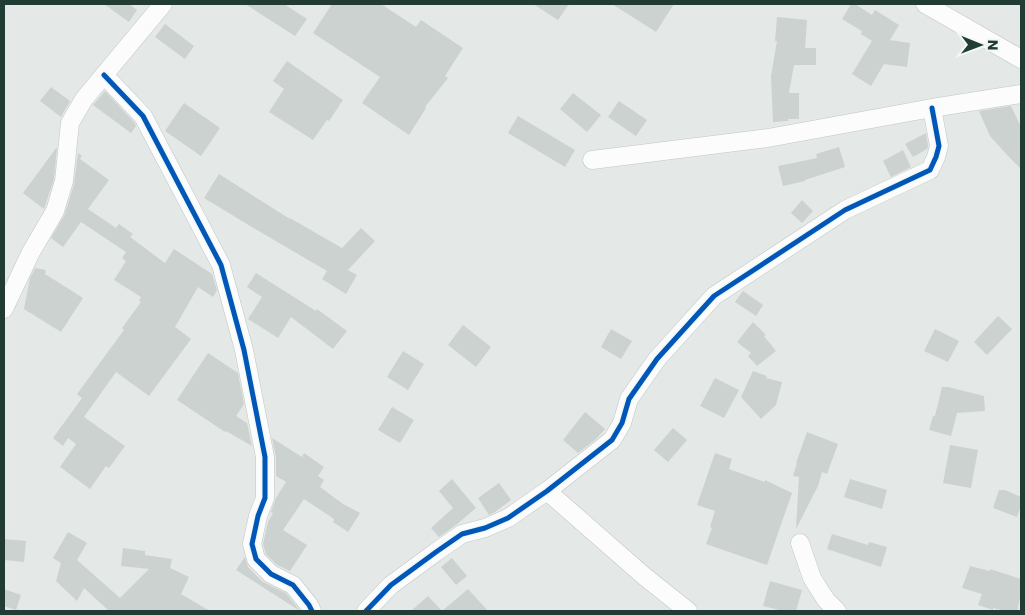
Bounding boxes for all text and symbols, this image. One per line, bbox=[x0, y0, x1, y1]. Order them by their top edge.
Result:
north arrow bbox=[955, 20, 1005, 70]
text: N bbox=[983, 40, 1003, 51]

